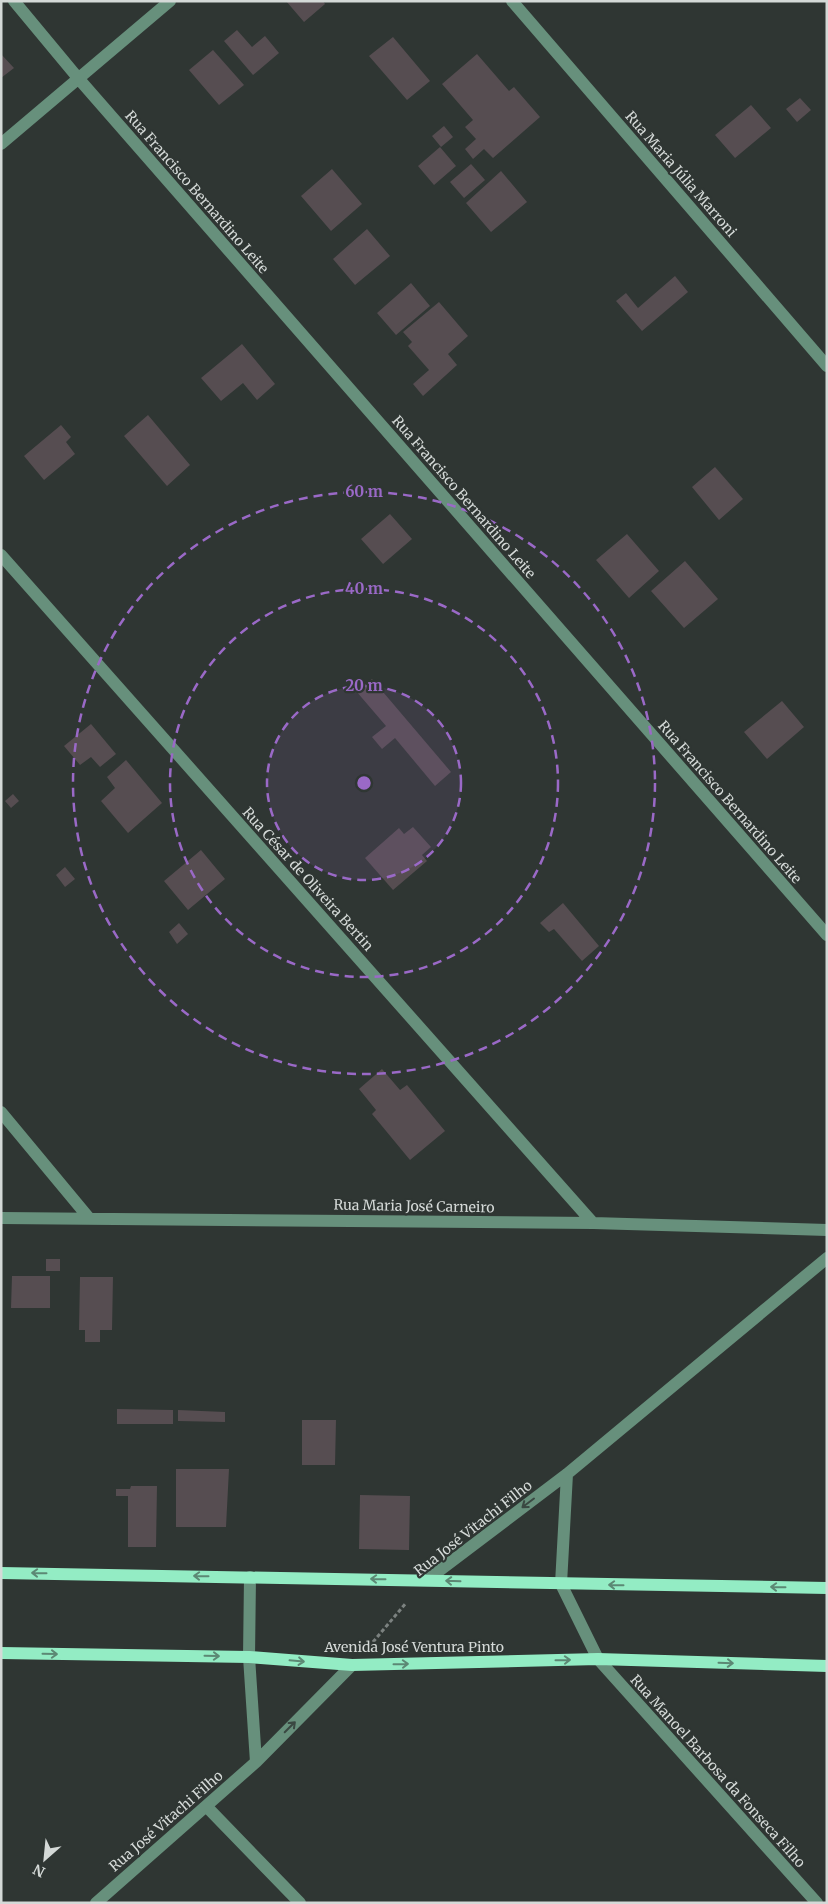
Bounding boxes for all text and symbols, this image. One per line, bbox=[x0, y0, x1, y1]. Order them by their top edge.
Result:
street label: Rua Francisco Bernardino Leite bbox=[121, 107, 273, 277]
street label: Rua Maria Júlia Marroni bbox=[621, 107, 741, 241]
street label: Rua Francisco Bernardino Leite bbox=[388, 412, 540, 582]
text: 60 m bbox=[345, 482, 383, 501]
text: 40 m bbox=[345, 579, 383, 598]
text: 20 m bbox=[345, 676, 383, 695]
street label: Rua Francisco Bernardino Leite bbox=[654, 717, 806, 887]
centre of rings bbox=[355, 774, 373, 792]
street label: Rua César de Oliveira Bertin bbox=[239, 803, 377, 955]
street label: Rua Maria José Carneiro bbox=[333, 1196, 495, 1216]
street label: Rua José Vitachi Filho bbox=[410, 1476, 536, 1580]
one-way arrow bbox=[521, 1498, 535, 1508]
one-way arrow bbox=[31, 1568, 47, 1578]
one-way arrow bbox=[193, 1572, 209, 1581]
one-way arrow bbox=[370, 1574, 386, 1584]
one-way arrow bbox=[445, 1576, 462, 1586]
one-way arrow bbox=[608, 1580, 624, 1590]
one-way arrow bbox=[770, 1583, 786, 1592]
street label: Avenida José Ventura Pinto bbox=[323, 1638, 504, 1656]
one-way arrow bbox=[42, 1649, 58, 1659]
one-way arrow bbox=[204, 1651, 220, 1661]
one-way arrow bbox=[555, 1655, 571, 1665]
one-way arrow bbox=[289, 1656, 305, 1665]
one-way arrow bbox=[717, 1658, 733, 1668]
one-way arrow bbox=[392, 1659, 409, 1669]
street label: Rua Manoel Barbosa da Fonseca Filho bbox=[627, 1671, 809, 1871]
one-way arrow bbox=[284, 1721, 297, 1733]
street label: Rua José Vitachi Filho bbox=[105, 1767, 227, 1875]
north arrow bbox=[20, 1834, 70, 1884]
text: N bbox=[30, 1860, 48, 1881]

